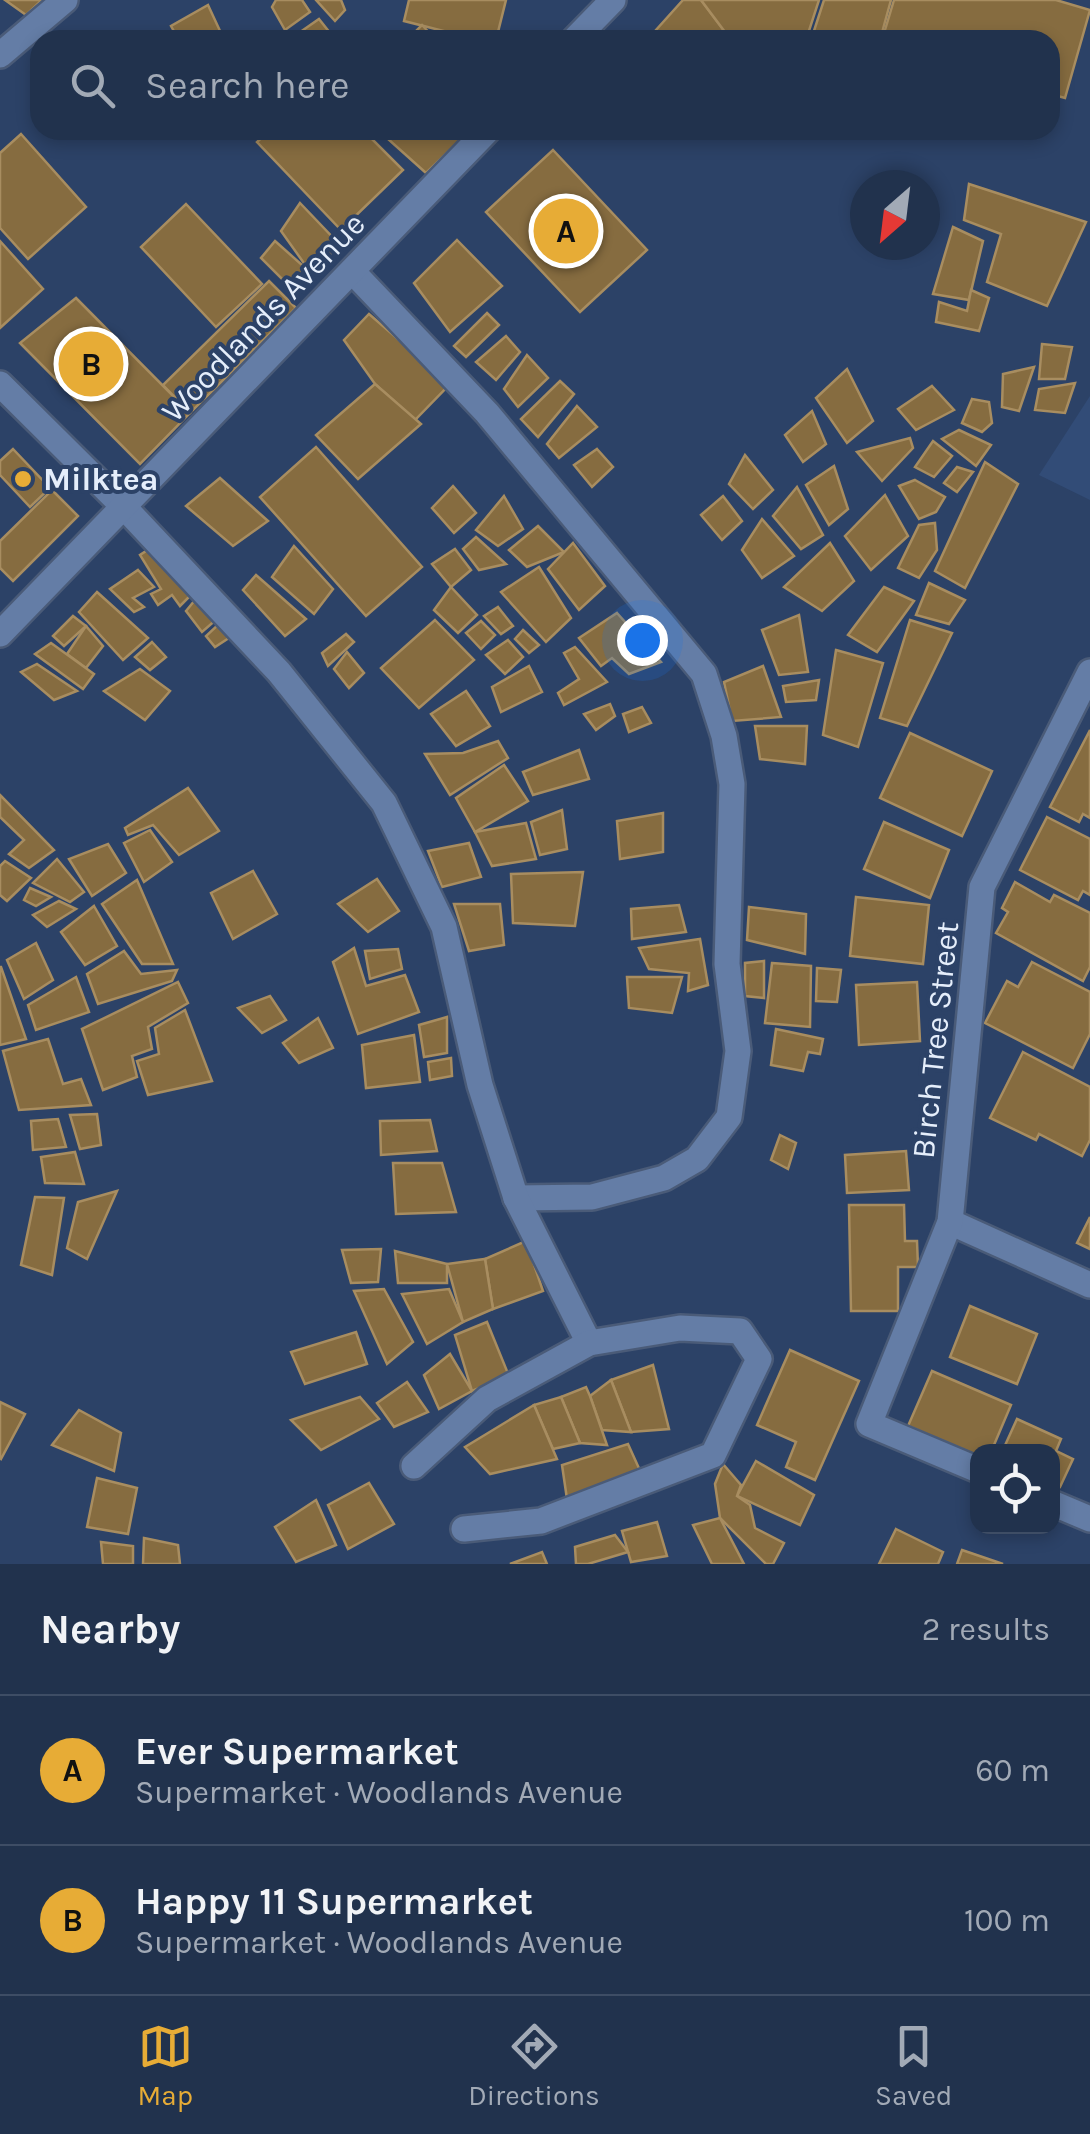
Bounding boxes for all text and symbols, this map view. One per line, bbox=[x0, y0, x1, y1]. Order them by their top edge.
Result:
search box bbox=[30, 30, 1060, 140]
icon: search bbox=[65, 58, 120, 113]
text: Search here bbox=[145, 63, 349, 108]
north arrow bbox=[850, 170, 940, 260]
pin: A bbox=[534, 194, 598, 268]
street label: Woodlands Avenue bbox=[154, 205, 373, 430]
pin: B bbox=[58, 326, 124, 402]
place label: Milktea bbox=[43, 461, 158, 498]
marker: Milktea bbox=[12, 468, 34, 490]
your location bbox=[617, 615, 668, 666]
street label: Birch Tree Street bbox=[905, 920, 966, 1160]
map controls bbox=[970, 1444, 1060, 1534]
button: locate bbox=[970, 1444, 1060, 1534]
text: Nearby bbox=[40, 1604, 180, 1654]
text: 2 results bbox=[922, 1611, 1050, 1648]
text: Ever Supermarket bbox=[135, 1729, 459, 1774]
text: A bbox=[62, 1752, 83, 1789]
text: 60 m bbox=[975, 1752, 1050, 1789]
text: Supermarket · Woodlands Avenue bbox=[135, 1774, 623, 1811]
text: Happy 11 Supermarket bbox=[135, 1879, 533, 1924]
text: B bbox=[62, 1902, 83, 1939]
text: 100 m bbox=[964, 1902, 1050, 1939]
text: Supermarket · Woodlands Avenue bbox=[135, 1924, 623, 1961]
tab: Map bbox=[138, 2019, 193, 2112]
tab: Directions bbox=[468, 2019, 600, 2112]
tab: Saved bbox=[875, 2019, 952, 2112]

